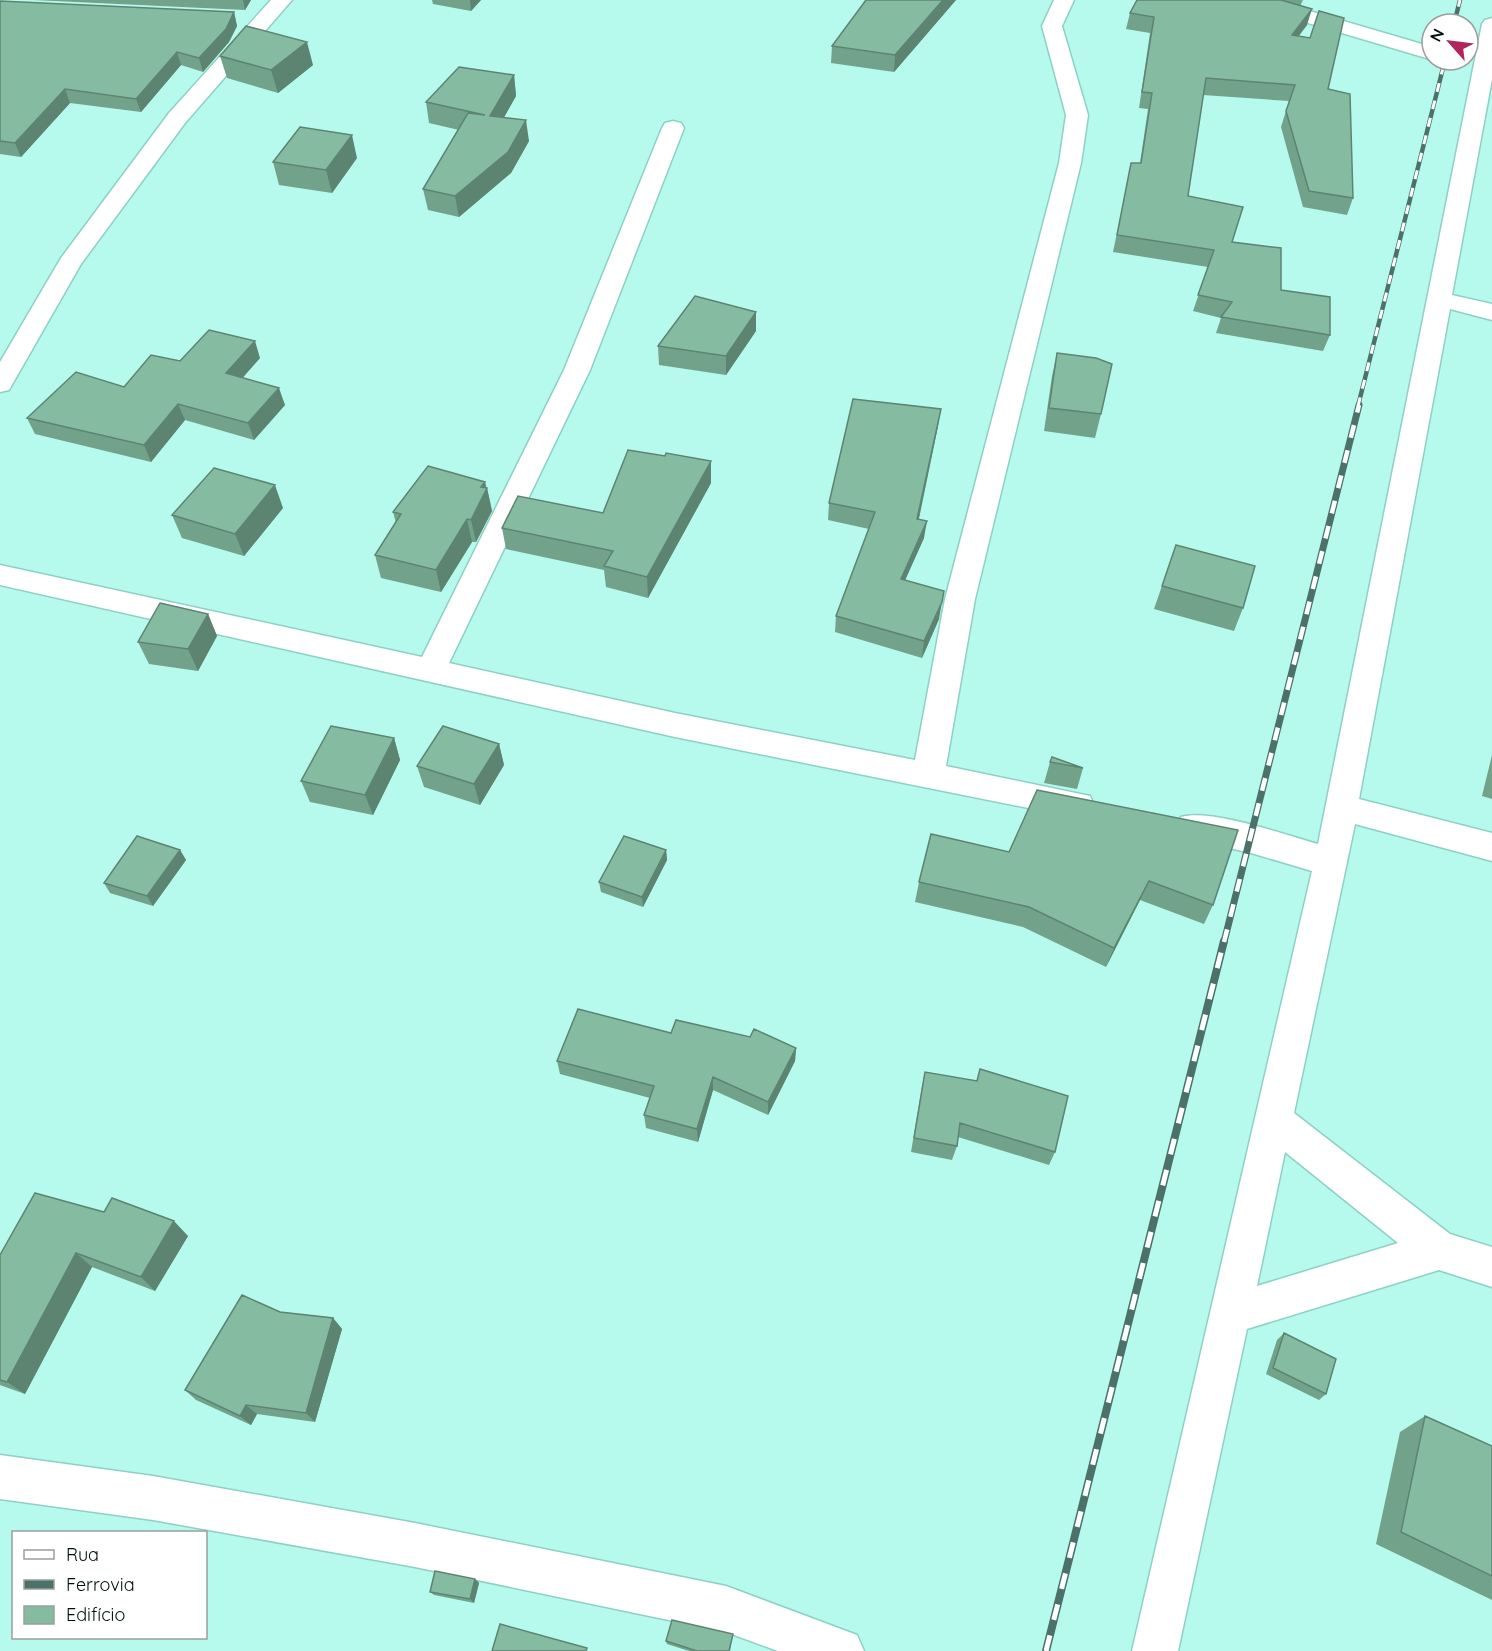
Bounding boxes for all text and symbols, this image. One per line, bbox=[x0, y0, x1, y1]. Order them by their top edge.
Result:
north arrow bbox=[1420, 12, 1480, 72]
text: N bbox=[1425, 25, 1448, 45]
legend bbox=[12, 1531, 207, 1639]
text: Rua bbox=[66, 1543, 99, 1566]
text: Ferrovia bbox=[66, 1573, 135, 1596]
text: Edifício bbox=[66, 1603, 125, 1626]

